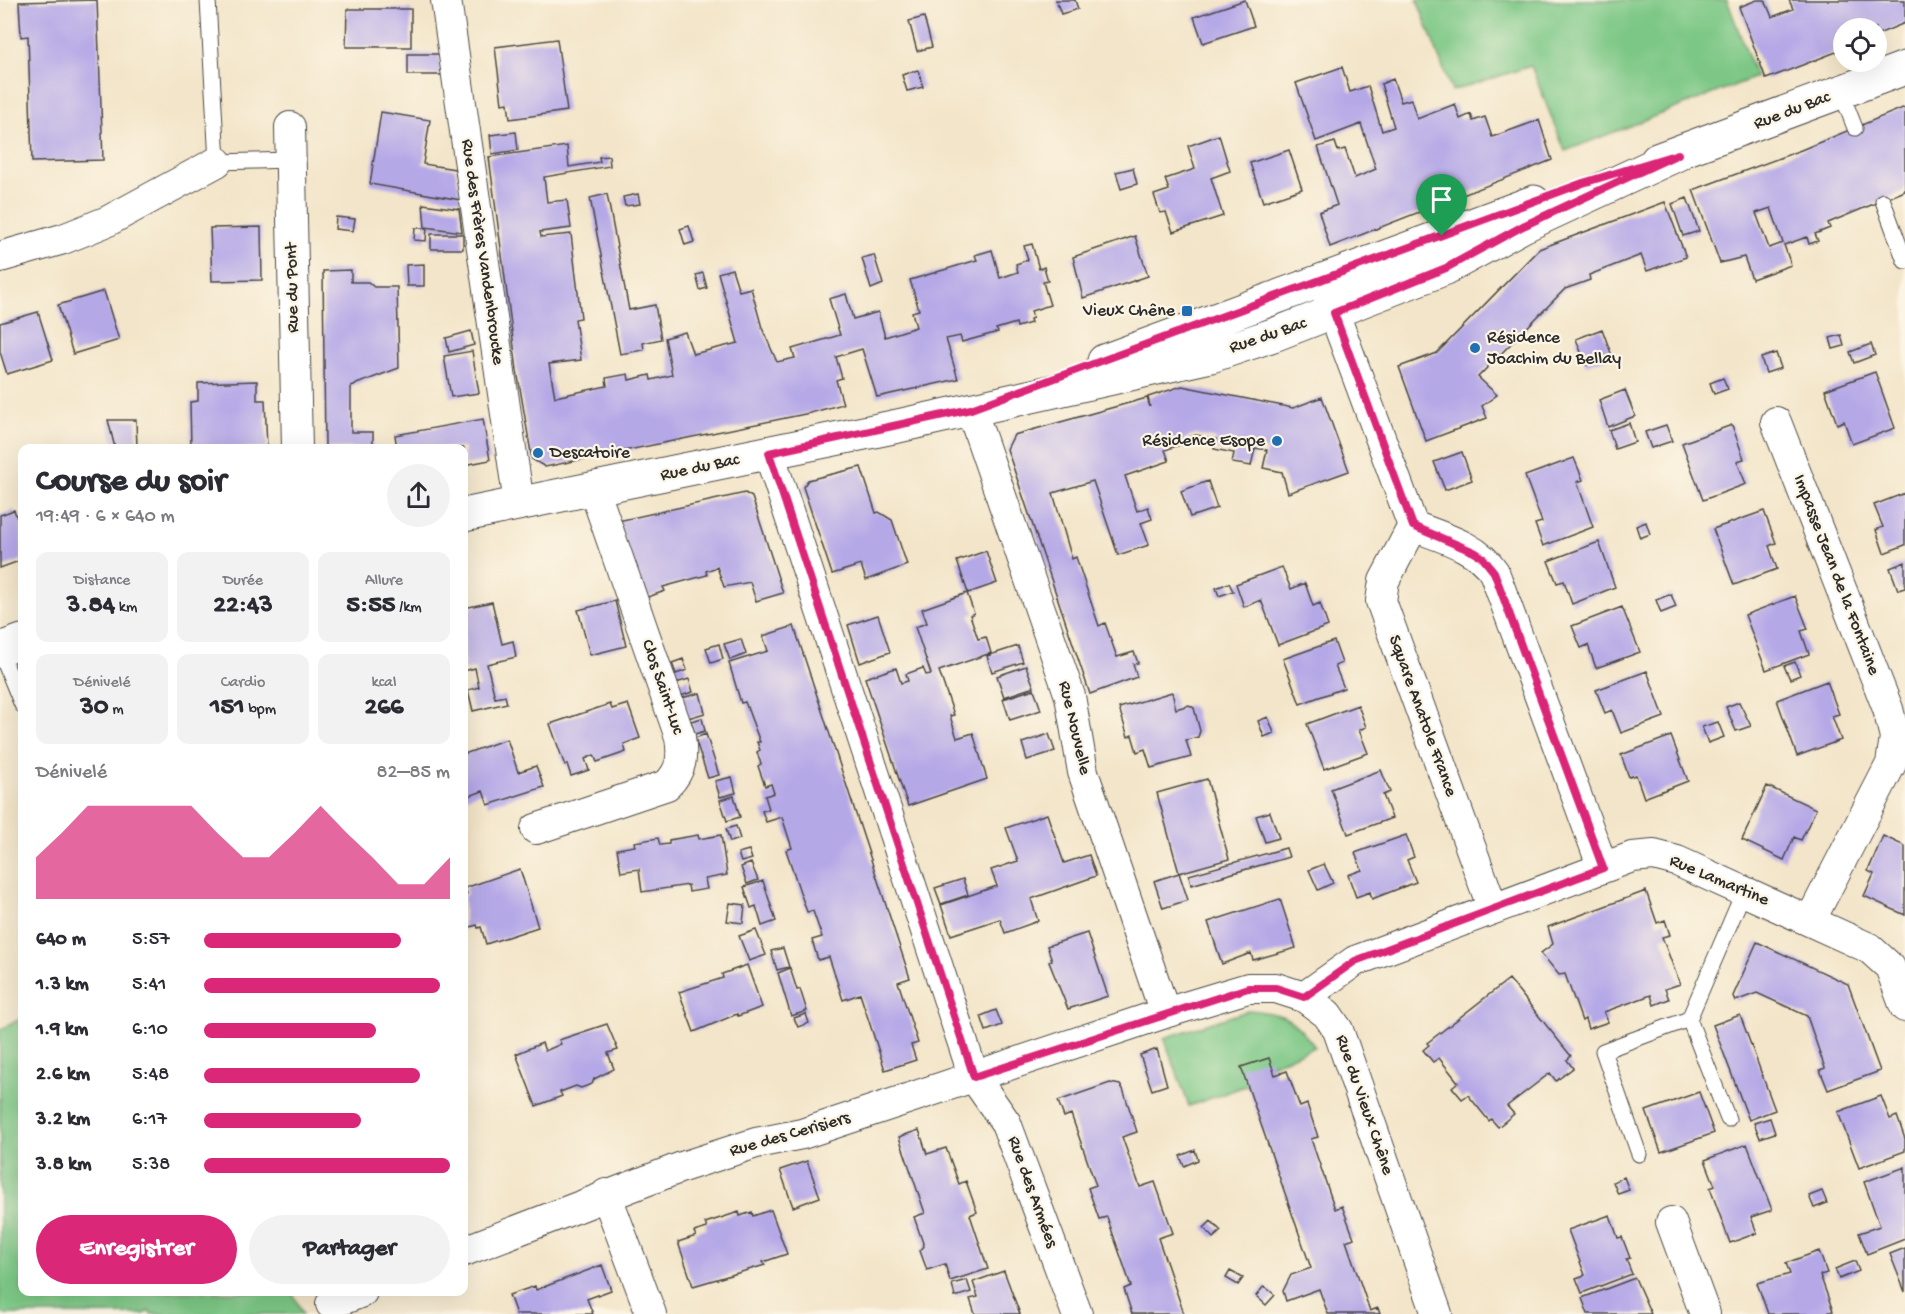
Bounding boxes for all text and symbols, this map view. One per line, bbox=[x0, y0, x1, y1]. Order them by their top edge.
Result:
map controls bbox=[1833, 18, 1887, 72]
button: locate bbox=[1833, 18, 1887, 72]
street label: Rue du Bac bbox=[1751, 87, 1834, 135]
street label: Rue des Frères Vandenbroucke bbox=[456, 138, 508, 367]
pin bbox=[1416, 174, 1467, 236]
icon: arrive bbox=[1425, 183, 1458, 216]
street label: Rue du Pont bbox=[282, 241, 304, 333]
place label: Vieux Chêne bbox=[1082, 301, 1176, 322]
marker: Vieux Chêne bbox=[1180, 304, 1194, 318]
street label: Rue du Bac bbox=[1227, 313, 1310, 359]
place label: Résidence Joachim du Bellay bbox=[1487, 328, 1621, 370]
marker: Résidence Joachim du Bellay bbox=[1468, 341, 1482, 355]
place label: Résidence Esope bbox=[1142, 431, 1266, 452]
marker: Résidence Esope bbox=[1270, 434, 1284, 448]
place label: Descatoire bbox=[549, 443, 631, 464]
marker: Descatoire bbox=[531, 446, 545, 460]
street label: Rue du Bac bbox=[659, 449, 742, 487]
text: Course du soir bbox=[36, 464, 226, 502]
button: share bbox=[387, 464, 450, 527]
street label: Impasse Jean de la Fontaine bbox=[1788, 472, 1884, 679]
text: 19:49 · 6 × 640 m bbox=[36, 506, 175, 529]
text: Distance bbox=[74, 572, 130, 591]
text: Durée bbox=[223, 572, 263, 591]
text: Allure bbox=[365, 572, 403, 591]
text: 3.84 bbox=[67, 591, 115, 622]
text: 22:43 bbox=[213, 591, 273, 622]
text: 5:55 bbox=[346, 591, 396, 622]
text: km bbox=[115, 599, 137, 618]
text: /km bbox=[396, 599, 422, 618]
street label: Square Anatole France bbox=[1383, 632, 1461, 800]
street label: Clos Saint-Luc bbox=[636, 637, 688, 738]
text: Dénivelé bbox=[74, 674, 130, 693]
text: Cardio bbox=[221, 674, 265, 693]
text: kcal bbox=[372, 674, 396, 693]
street label: Rue Nouvelle bbox=[1053, 679, 1095, 778]
text: 30 bbox=[80, 693, 109, 724]
text: 151 bbox=[210, 693, 245, 724]
text: 266 bbox=[364, 693, 404, 724]
text: m bbox=[109, 701, 124, 720]
text: bpm bbox=[245, 701, 276, 720]
text: Dénivelé bbox=[36, 762, 107, 785]
text: 82–85 m bbox=[377, 762, 450, 785]
street label: Rue Lamartine bbox=[1666, 851, 1773, 912]
text: 640 m bbox=[36, 929, 86, 952]
text: 5:57 bbox=[132, 929, 170, 952]
text: 1.3 km bbox=[36, 974, 89, 997]
text: 5:41 bbox=[132, 974, 166, 997]
text: 1.9 km bbox=[36, 1019, 88, 1042]
text: 6:10 bbox=[132, 1019, 168, 1042]
street label: Rue du Vieux Chêne bbox=[1330, 1032, 1398, 1178]
text: 2.6 km bbox=[36, 1064, 90, 1087]
text: 5:48 bbox=[132, 1064, 169, 1087]
street label: Rue des Cerisiers bbox=[727, 1107, 854, 1162]
text: 3.2 km bbox=[36, 1109, 90, 1132]
text: 6:17 bbox=[132, 1109, 167, 1132]
street label: Rue des Armées bbox=[1002, 1133, 1062, 1252]
text: 3.8 km bbox=[36, 1154, 91, 1177]
text: 5:38 bbox=[132, 1154, 170, 1177]
button: Enregistrer bbox=[36, 1215, 237, 1284]
button: Partager bbox=[249, 1215, 450, 1284]

